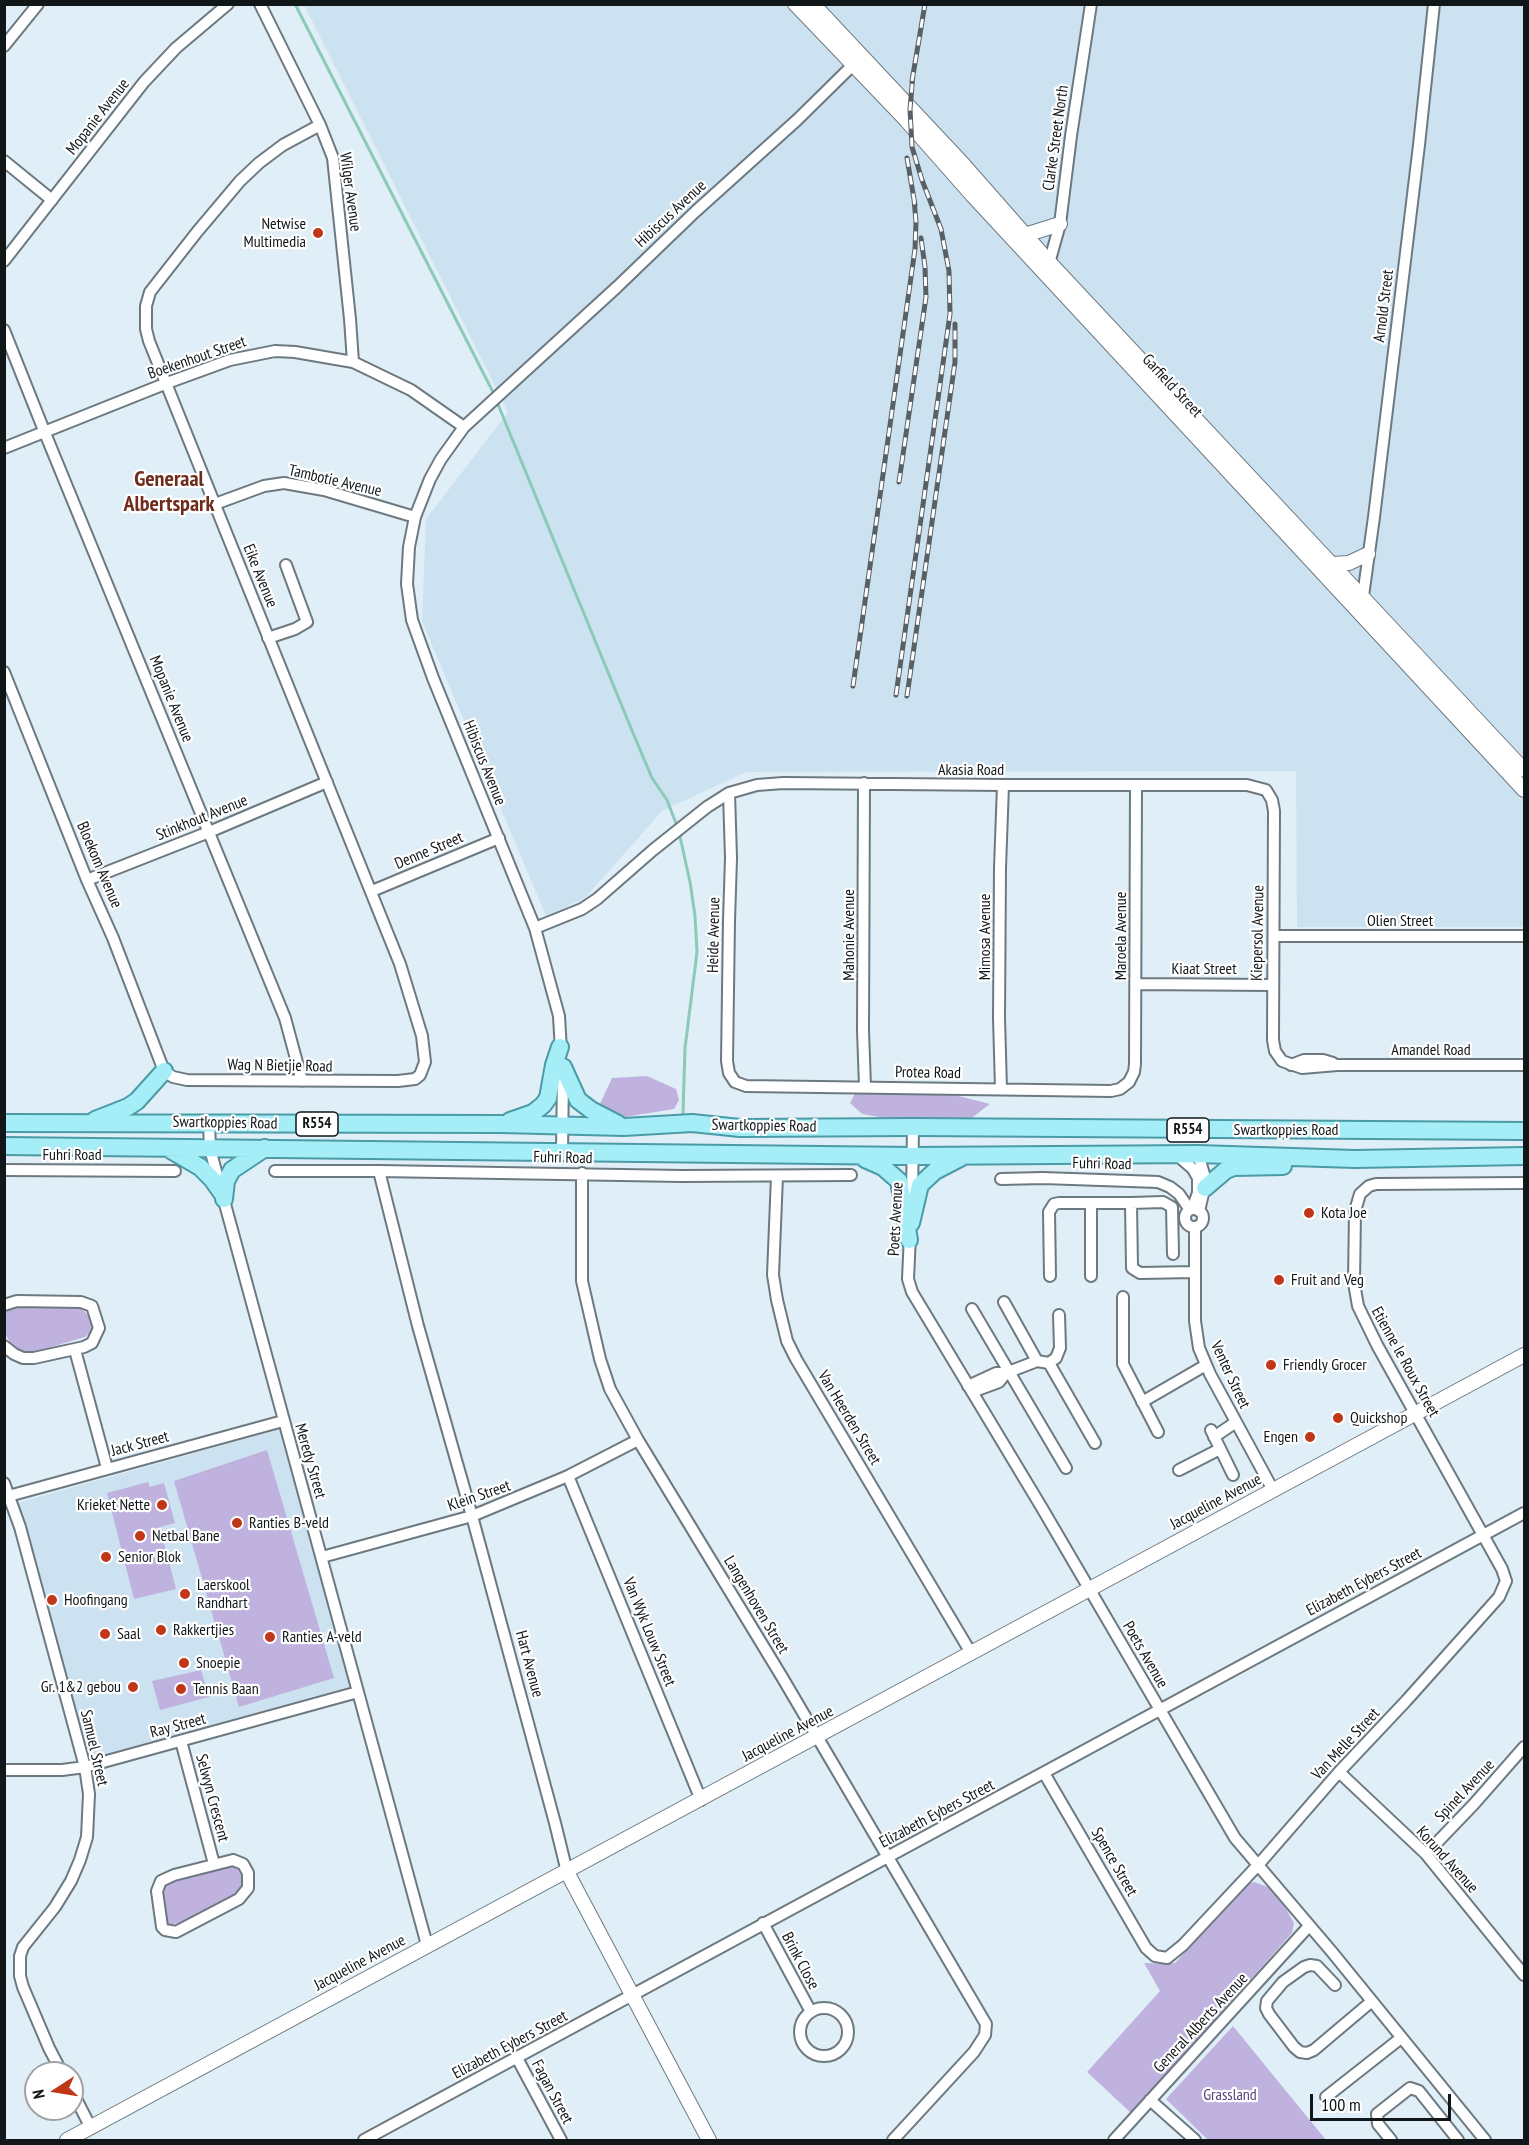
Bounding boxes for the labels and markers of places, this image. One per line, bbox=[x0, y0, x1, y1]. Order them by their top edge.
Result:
place label: Netwise Multimedia bbox=[243, 214, 306, 252]
marker: Netwise Multimedia bbox=[311, 226, 325, 240]
place label: Kota Joe bbox=[1321, 1203, 1367, 1223]
marker: Kota Joe bbox=[1302, 1206, 1316, 1220]
place label: Fruit and Veg bbox=[1291, 1270, 1364, 1290]
marker: Fruit and Veg bbox=[1272, 1273, 1286, 1287]
place label: Friendly Grocer bbox=[1283, 1355, 1367, 1375]
marker: Friendly Grocer bbox=[1264, 1358, 1278, 1372]
place label: Quickshop bbox=[1350, 1408, 1407, 1428]
marker: Quickshop bbox=[1331, 1411, 1345, 1425]
place label: Engen bbox=[1264, 1427, 1298, 1447]
marker: Engen bbox=[1303, 1430, 1317, 1444]
place label: Krieket Nette bbox=[77, 1495, 150, 1515]
marker: Krieket Nette bbox=[155, 1498, 169, 1512]
place label: Ranties B-veld bbox=[249, 1513, 329, 1533]
marker: Ranties B-veld bbox=[230, 1516, 244, 1530]
place label: Netbal Bane bbox=[152, 1526, 220, 1546]
marker: Netbal Bane bbox=[133, 1529, 147, 1543]
place label: Senior Blok bbox=[118, 1547, 181, 1567]
marker: Senior Blok bbox=[99, 1550, 113, 1564]
place label: Laerskool Randhart bbox=[197, 1575, 250, 1613]
marker: Laerskool Randhart bbox=[178, 1587, 192, 1601]
place label: Hoofingang bbox=[64, 1590, 128, 1610]
marker: Hoofingang bbox=[45, 1593, 59, 1607]
place label: Rakkertjies bbox=[173, 1620, 234, 1640]
marker: Rakkertjies bbox=[154, 1623, 168, 1637]
place label: Saal bbox=[117, 1624, 140, 1644]
marker: Saal bbox=[98, 1627, 112, 1641]
place label: Ranties A-veld bbox=[282, 1627, 362, 1647]
marker: Ranties A-veld bbox=[263, 1630, 277, 1644]
place label: Snoepie bbox=[196, 1653, 240, 1673]
marker: Snoepie bbox=[177, 1656, 191, 1670]
place label: Gr. 1&2 gebou bbox=[41, 1677, 121, 1697]
place label: Tennis Baan bbox=[193, 1679, 259, 1699]
marker: Gr. 1&2 gebou bbox=[126, 1680, 140, 1694]
marker: Tennis Baan bbox=[174, 1682, 188, 1696]

